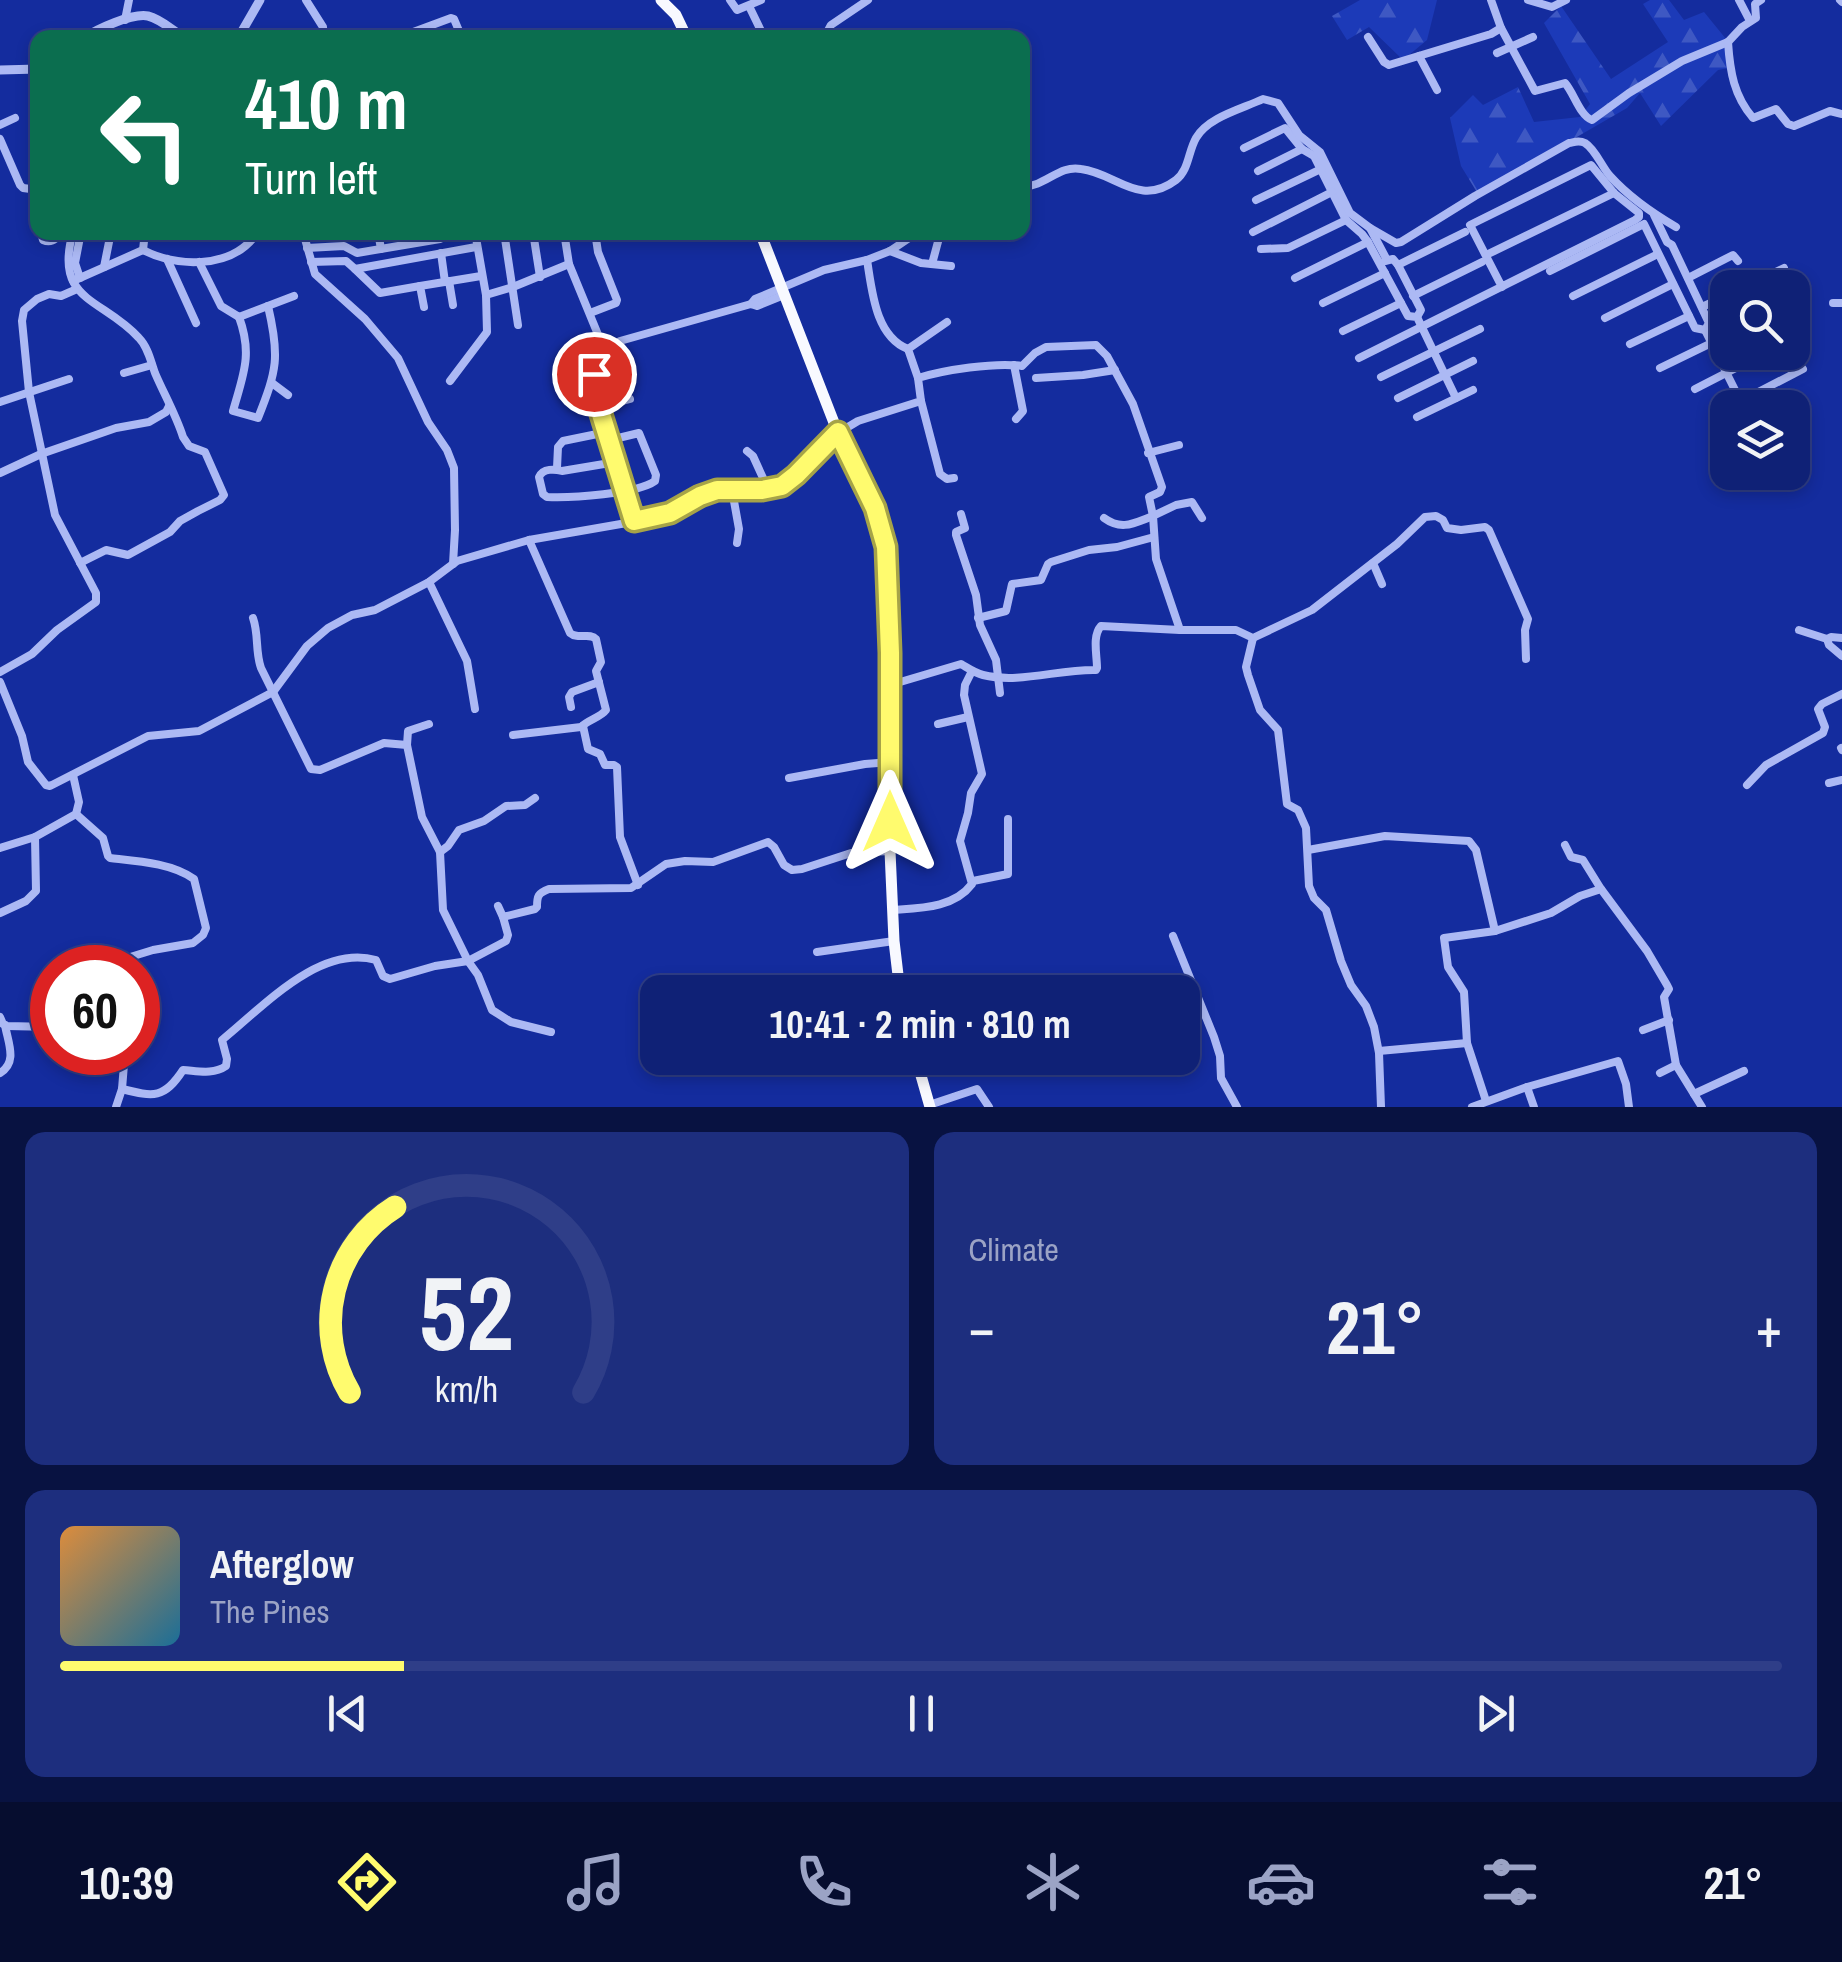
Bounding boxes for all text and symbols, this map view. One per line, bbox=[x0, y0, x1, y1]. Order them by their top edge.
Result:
text: 410 m bbox=[245, 57, 408, 151]
icon: left bbox=[80, 70, 210, 200]
text: Turn left bbox=[245, 147, 377, 208]
map controls bbox=[1710, 270, 1810, 490]
button: search bbox=[1710, 270, 1810, 370]
pin bbox=[552, 332, 637, 417]
icon: arrive bbox=[567, 347, 622, 402]
button: layers bbox=[1710, 390, 1810, 490]
position arrow bbox=[838, 770, 942, 874]
speed limit sign: 60 bbox=[30, 945, 160, 1075]
text: 10:41 · 2 min · 810 m bbox=[769, 999, 1071, 1050]
text: Climate bbox=[969, 1228, 1059, 1271]
text: 52 bbox=[419, 1242, 514, 1382]
text: 21° bbox=[1326, 1276, 1424, 1377]
text: − bbox=[969, 1290, 995, 1364]
text: + bbox=[1756, 1290, 1782, 1364]
text: km/h bbox=[435, 1365, 499, 1413]
text: Afterglow bbox=[210, 1539, 354, 1590]
text: The Pines bbox=[210, 1590, 330, 1633]
icon: previous bbox=[320, 1686, 375, 1741]
icon: pause bbox=[894, 1686, 949, 1741]
icon: next bbox=[1468, 1686, 1523, 1741]
icon: directions bbox=[332, 1847, 402, 1917]
icon: music bbox=[561, 1847, 631, 1917]
icon: phone bbox=[789, 1847, 859, 1917]
icon: climate bbox=[1018, 1847, 1088, 1917]
icon: car bbox=[1246, 1847, 1316, 1917]
icon: filters bbox=[1475, 1847, 1545, 1917]
text: 10:39 bbox=[79, 1852, 174, 1913]
text: 21° bbox=[1704, 1852, 1763, 1913]

